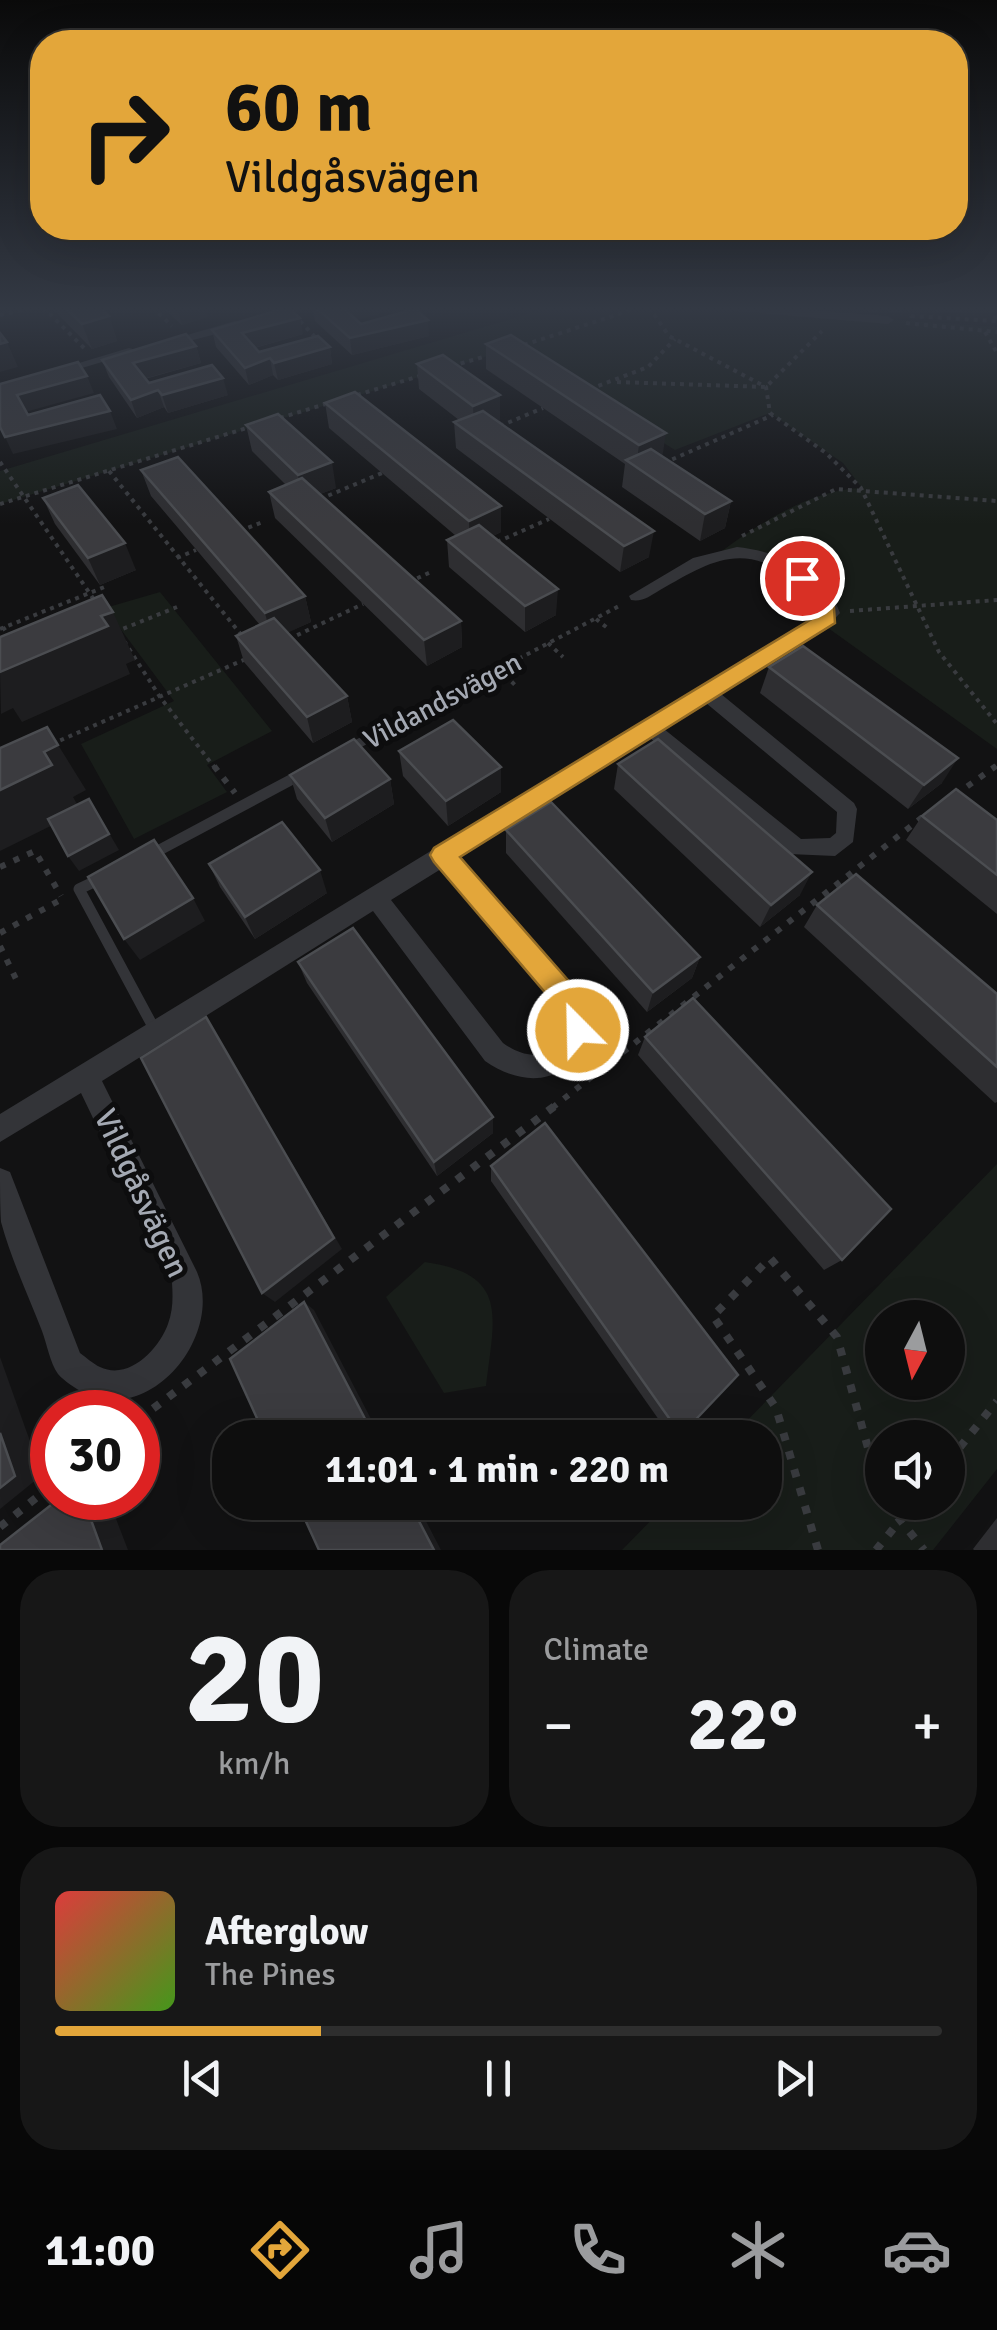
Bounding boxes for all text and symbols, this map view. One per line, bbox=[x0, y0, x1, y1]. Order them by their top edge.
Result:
text: 60 m bbox=[225, 64, 373, 150]
icon: right bbox=[60, 70, 190, 200]
text: Vildgåsvägen bbox=[225, 150, 480, 205]
pin bbox=[760, 536, 845, 621]
icon: arrive bbox=[775, 551, 830, 606]
street label: Vildandsvägen bbox=[358, 645, 527, 757]
position arrow bbox=[526, 978, 630, 1082]
street label: Vildgåsvägen bbox=[86, 1103, 198, 1284]
north arrow bbox=[865, 1300, 965, 1400]
map controls bbox=[865, 1300, 965, 1520]
speed limit sign: 30 bbox=[30, 1390, 160, 1520]
button: sound bbox=[865, 1420, 965, 1520]
text: 11:01 · 1 min · 220 m bbox=[325, 1446, 669, 1493]
text: 20 bbox=[184, 1599, 324, 1759]
text: Climate bbox=[544, 1630, 649, 1669]
text: 22° bbox=[687, 1678, 798, 1771]
text: − bbox=[544, 1692, 573, 1760]
text: + bbox=[912, 1692, 942, 1760]
text: km/h bbox=[218, 1744, 290, 1783]
text: Afterglow bbox=[205, 1908, 368, 1955]
text: The Pines bbox=[205, 1955, 336, 1994]
icon: previous bbox=[175, 2051, 230, 2106]
icon: pause bbox=[471, 2051, 526, 2106]
icon: next bbox=[767, 2051, 822, 2106]
icon: directions bbox=[245, 2215, 315, 2285]
icon: music bbox=[404, 2215, 474, 2285]
icon: phone bbox=[563, 2215, 633, 2285]
icon: climate bbox=[723, 2215, 793, 2285]
icon: car bbox=[882, 2215, 952, 2285]
text: 11:00 bbox=[45, 2223, 155, 2278]

